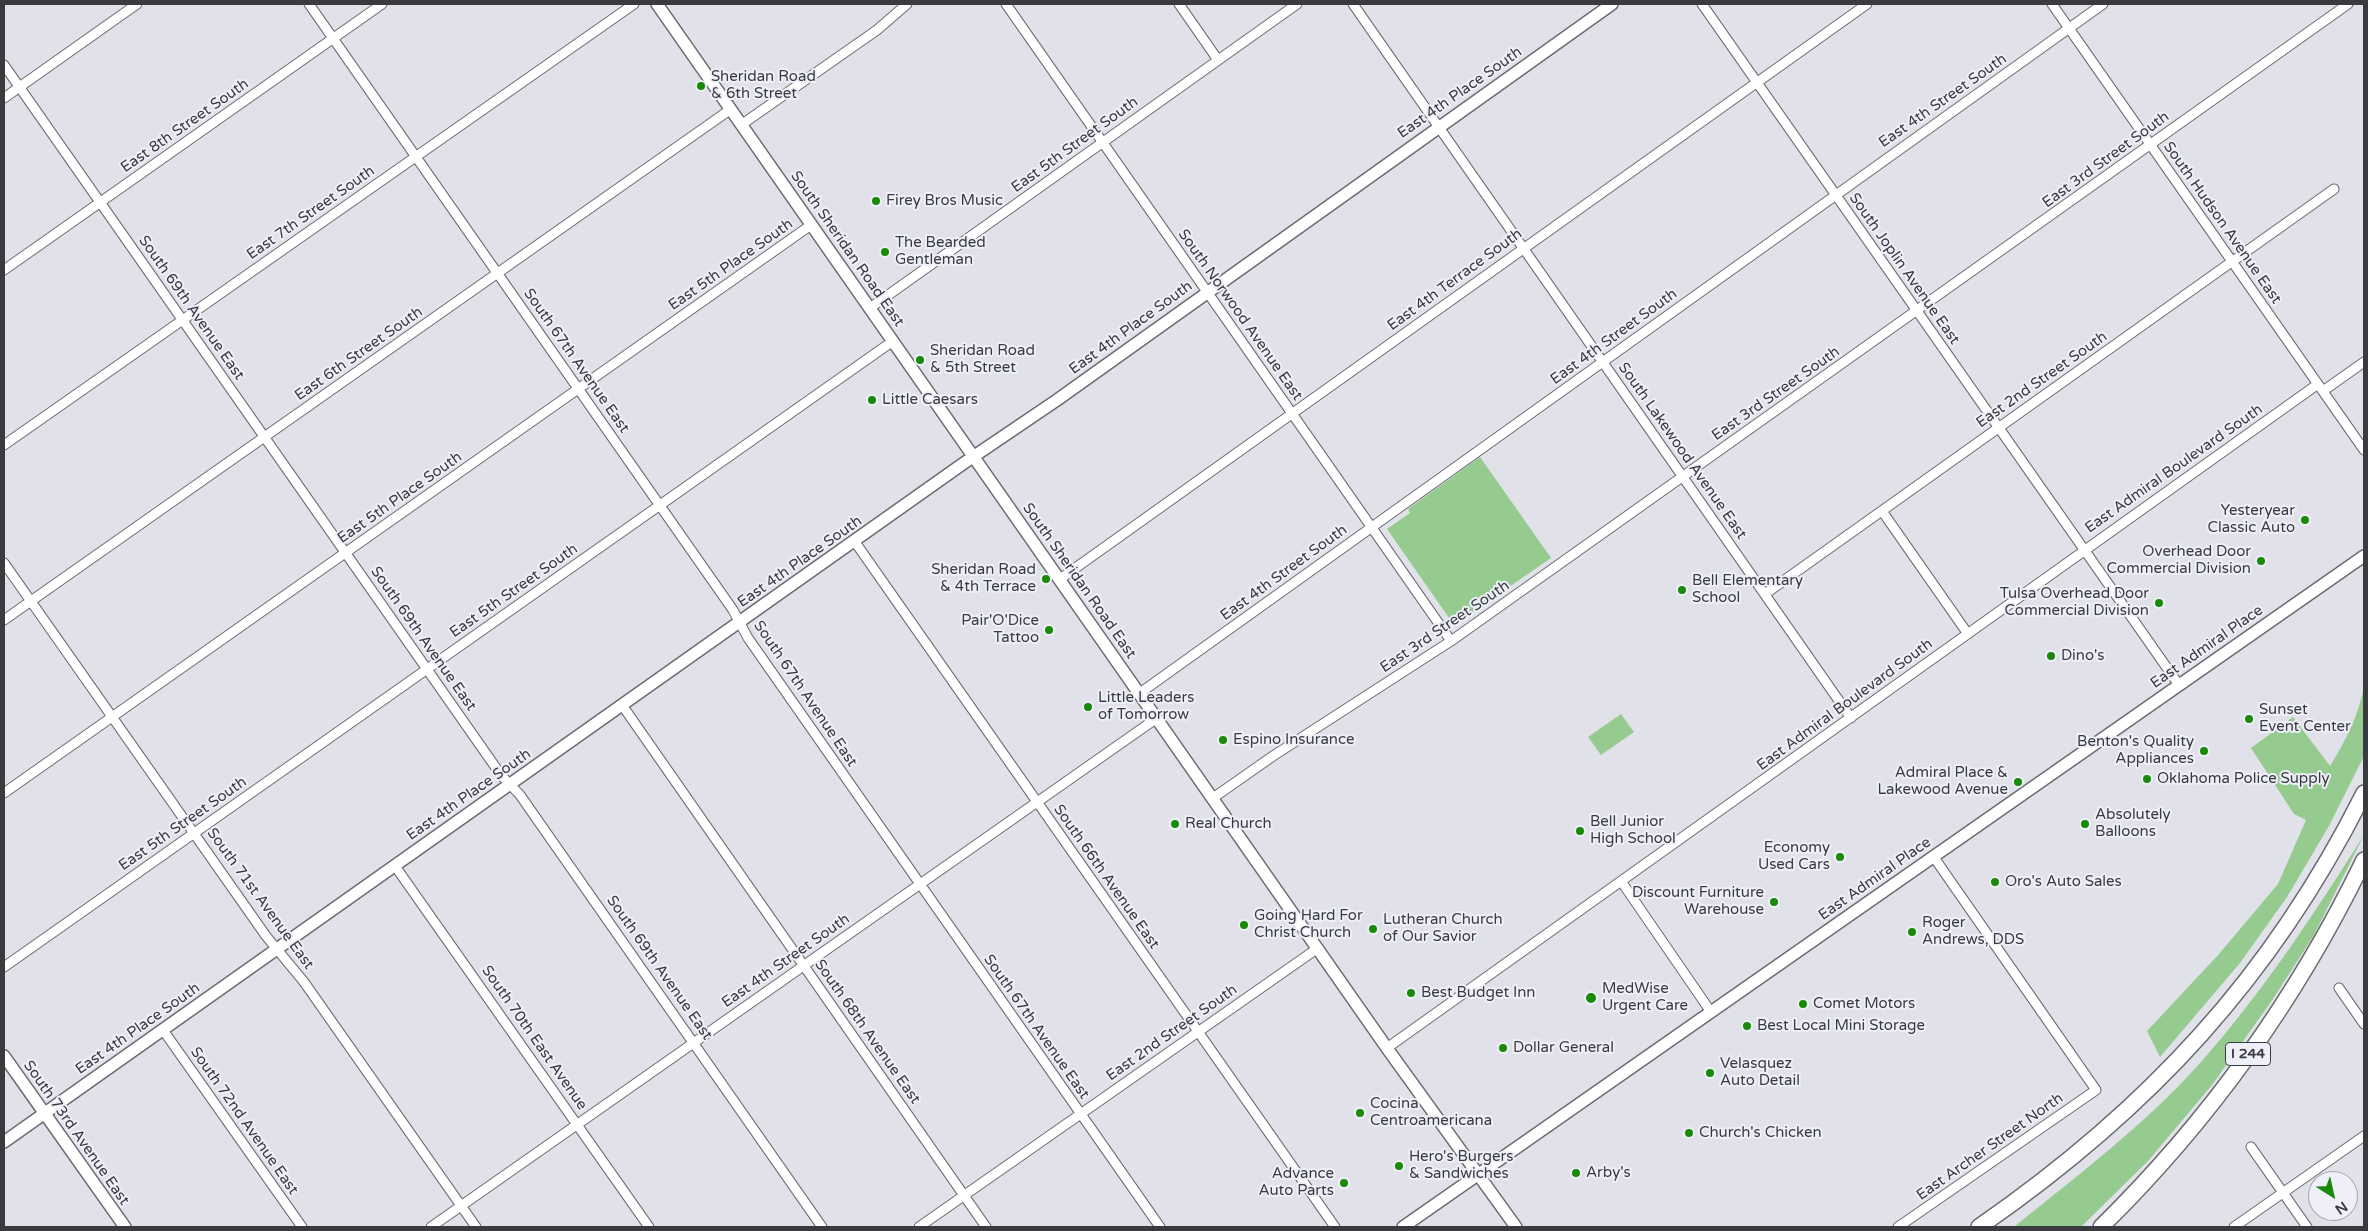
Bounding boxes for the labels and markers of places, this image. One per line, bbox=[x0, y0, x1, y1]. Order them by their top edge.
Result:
place label: Sheridan Road & 6th Street bbox=[711, 68, 816, 103]
marker: Sheridan Road & 6th Street bbox=[695, 80, 707, 92]
place label: Firey Bros Music bbox=[886, 192, 1003, 210]
marker: Firey Bros Music bbox=[870, 195, 882, 207]
place label: The Bearded Gentleman bbox=[895, 234, 986, 269]
marker: The Bearded Gentleman bbox=[879, 246, 891, 258]
place label: Sheridan Road & 5th Street bbox=[930, 342, 1035, 377]
marker: Sheridan Road & 5th Street bbox=[914, 354, 926, 366]
place label: Little Caesars bbox=[882, 391, 978, 409]
marker: Little Caesars bbox=[866, 394, 878, 406]
place label: Yesteryear Classic Auto bbox=[2208, 502, 2295, 537]
marker: Yesteryear Classic Auto bbox=[2299, 514, 2311, 526]
place label: Overhead Door Commercial Division bbox=[2107, 543, 2251, 578]
marker: Overhead Door Commercial Division bbox=[2255, 555, 2267, 567]
place label: Sheridan Road & 4th Terrace bbox=[931, 561, 1036, 596]
place label: Bell Elementary School bbox=[1692, 572, 1803, 607]
marker: Sheridan Road & 4th Terrace bbox=[1040, 573, 1052, 585]
marker: Bell Elementary School bbox=[1676, 584, 1688, 596]
place label: Tulsa Overhead Door Commercial Division bbox=[2000, 585, 2149, 620]
marker: Tulsa Overhead Door Commercial Division bbox=[2153, 597, 2165, 609]
place label: Pair'O'Dice Tattoo bbox=[961, 612, 1039, 647]
marker: Pair'O'Dice Tattoo bbox=[1043, 624, 1055, 636]
place label: Dino's bbox=[2061, 647, 2104, 665]
marker: Dino's bbox=[2045, 650, 2057, 662]
place label: Little Leaders of Tomorrow bbox=[1098, 689, 1194, 724]
marker: Little Leaders of Tomorrow bbox=[1082, 701, 1094, 713]
place label: Sunset Event Center bbox=[2259, 701, 2351, 736]
marker: Sunset Event Center bbox=[2243, 713, 2255, 725]
place label: Espino Insurance bbox=[1233, 731, 1354, 749]
place label: Benton's Quality Appliances bbox=[2077, 733, 2194, 768]
marker: Espino Insurance bbox=[1217, 734, 1229, 746]
marker: Benton's Quality Appliances bbox=[2198, 745, 2210, 757]
place label: Admiral Place & Lakewood Avenue bbox=[1877, 764, 2008, 799]
place label: Oklahoma Police Supply bbox=[2157, 770, 2329, 788]
marker: Oklahoma Police Supply bbox=[2141, 773, 2153, 785]
marker: Admiral Place & Lakewood Avenue bbox=[2012, 776, 2024, 788]
place label: Absolutely Balloons bbox=[2095, 806, 2171, 841]
place label: Bell Junior High School bbox=[1590, 813, 1676, 848]
place label: Real Church bbox=[1185, 815, 1272, 833]
marker: Real Church bbox=[1169, 818, 1181, 830]
marker: Absolutely Balloons bbox=[2079, 818, 2091, 830]
marker: Bell Junior High School bbox=[1574, 825, 1586, 837]
place label: Economy Used Cars bbox=[1758, 839, 1830, 874]
marker: Economy Used Cars bbox=[1834, 851, 1846, 863]
place label: Oro's Auto Sales bbox=[2005, 873, 2122, 891]
marker: Oro's Auto Sales bbox=[1989, 876, 2001, 888]
place label: Discount Furniture Warehouse bbox=[1632, 884, 1764, 919]
marker: Discount Furniture Warehouse bbox=[1768, 896, 1780, 908]
place label: Going Hard For Christ Church bbox=[1254, 907, 1363, 942]
place label: Lutheran Church of Our Savior bbox=[1383, 911, 1503, 946]
place label: Roger Andrews, DDS bbox=[1922, 914, 2024, 949]
marker: Going Hard For Christ Church bbox=[1238, 919, 1250, 931]
marker: Lutheran Church of Our Savior bbox=[1367, 923, 1379, 935]
marker: Roger Andrews, DDS bbox=[1906, 926, 1918, 938]
place label: MedWise Urgent Care bbox=[1602, 980, 1688, 1015]
place label: Best Budget Inn bbox=[1421, 984, 1535, 1002]
marker: Best Budget Inn bbox=[1405, 987, 1417, 999]
marker: MedWise Urgent Care bbox=[1584, 991, 1598, 1005]
place label: Comet Motors bbox=[1813, 995, 1915, 1013]
marker: Comet Motors bbox=[1797, 998, 1809, 1010]
place label: Best Local Mini Storage bbox=[1757, 1017, 1925, 1035]
marker: Best Local Mini Storage bbox=[1741, 1020, 1753, 1032]
place label: Dollar General bbox=[1513, 1039, 1614, 1057]
marker: Dollar General bbox=[1497, 1042, 1509, 1054]
place label: Velasquez Auto Detail bbox=[1720, 1055, 1800, 1090]
marker: Velasquez Auto Detail bbox=[1704, 1067, 1716, 1079]
place label: Cocina Centroamericana bbox=[1370, 1095, 1492, 1130]
marker: Cocina Centroamericana bbox=[1354, 1107, 1366, 1119]
place label: Church's Chicken bbox=[1699, 1124, 1822, 1142]
marker: Church's Chicken bbox=[1683, 1127, 1695, 1139]
place label: Hero's Burgers & Sandwiches bbox=[1409, 1148, 1513, 1183]
marker: Hero's Burgers & Sandwiches bbox=[1393, 1160, 1405, 1172]
place label: Arby's bbox=[1586, 1164, 1631, 1182]
place label: Advance Auto Parts bbox=[1258, 1165, 1334, 1200]
marker: Arby's bbox=[1570, 1167, 1582, 1179]
marker: Advance Auto Parts bbox=[1338, 1177, 1350, 1189]

